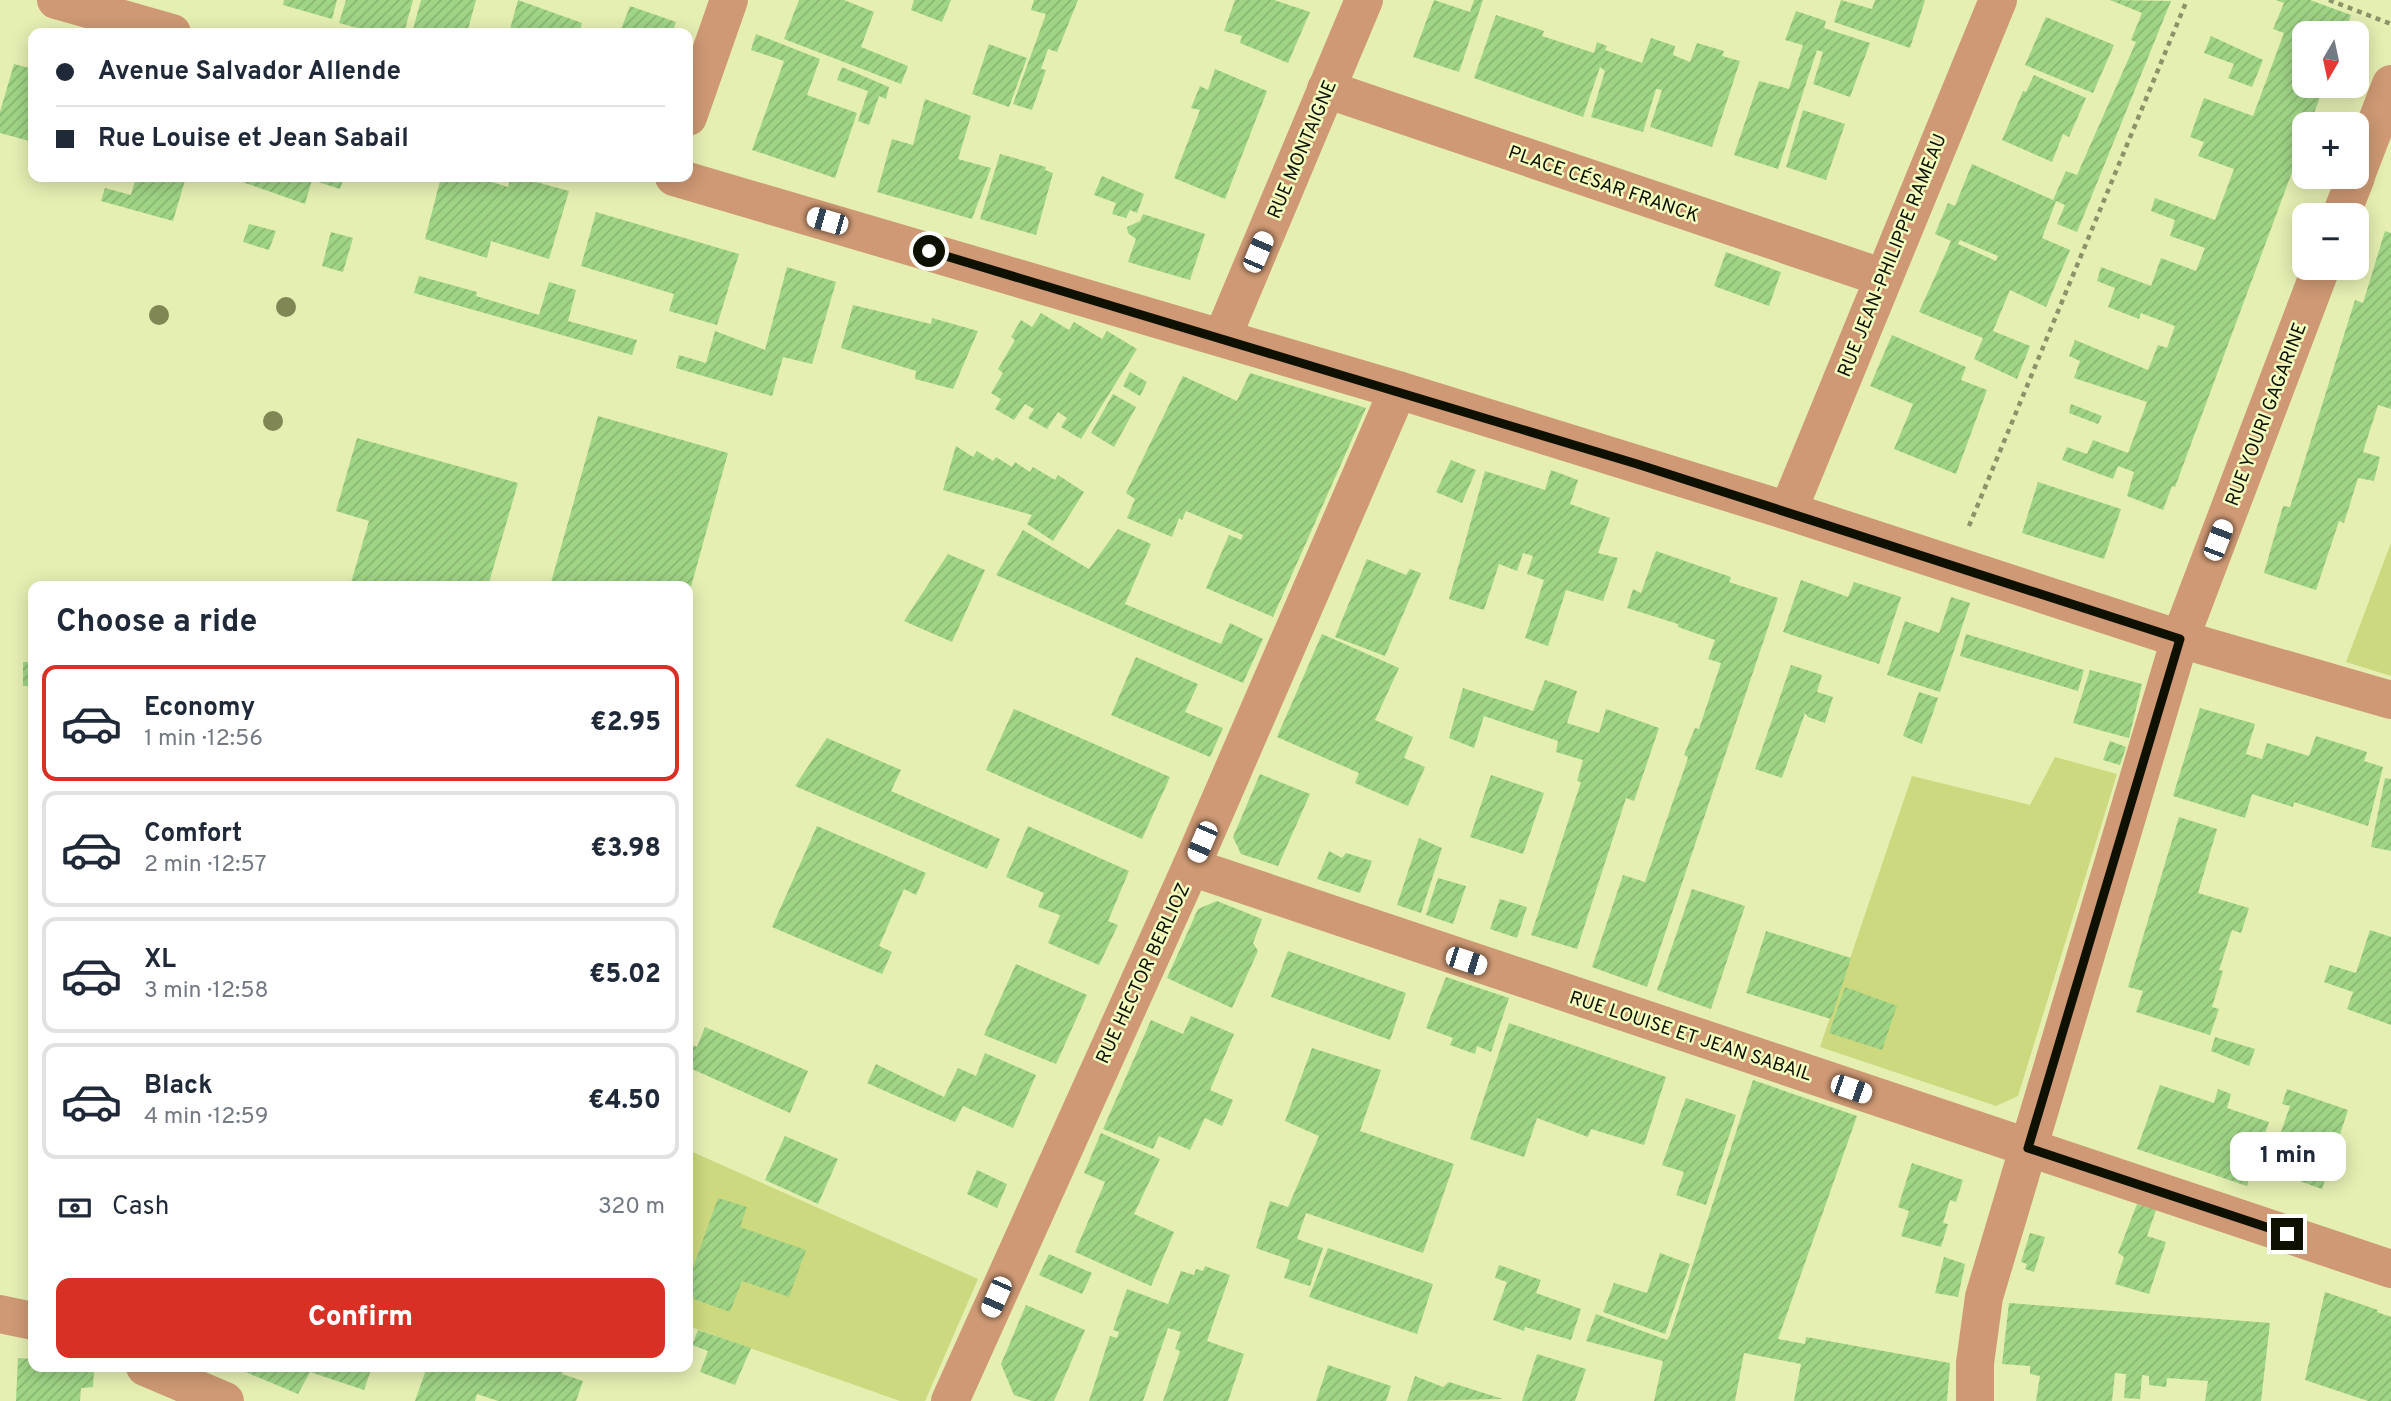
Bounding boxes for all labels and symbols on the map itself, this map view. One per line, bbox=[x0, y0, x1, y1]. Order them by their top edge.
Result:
north arrow bbox=[2292, 21, 2370, 98]
street label: RUE MONTAIGNE bbox=[1263, 77, 1343, 223]
street label: RUE JEAN-PHILIPPE RAMEAU bbox=[1833, 131, 1953, 381]
street label: PLACE CÉSAR FRANCK bbox=[1505, 140, 1702, 229]
car bbox=[804, 205, 851, 237]
car bbox=[1241, 229, 1276, 275]
route start bbox=[913, 235, 945, 267]
street label: RUE YOURI GAGARINE bbox=[2221, 320, 2313, 510]
car bbox=[2201, 517, 2236, 563]
car bbox=[1185, 819, 1220, 865]
street label: RUE HECTOR BERLIOZ bbox=[1091, 880, 1196, 1068]
car bbox=[1443, 945, 1490, 977]
street label: RUE LOUISE ET JEAN SABAIL bbox=[1566, 986, 1815, 1088]
car bbox=[1828, 1072, 1875, 1106]
callout: 1 min bbox=[2229, 1132, 2345, 1182]
route end bbox=[2271, 1218, 2303, 1250]
car bbox=[978, 1274, 1015, 1320]

